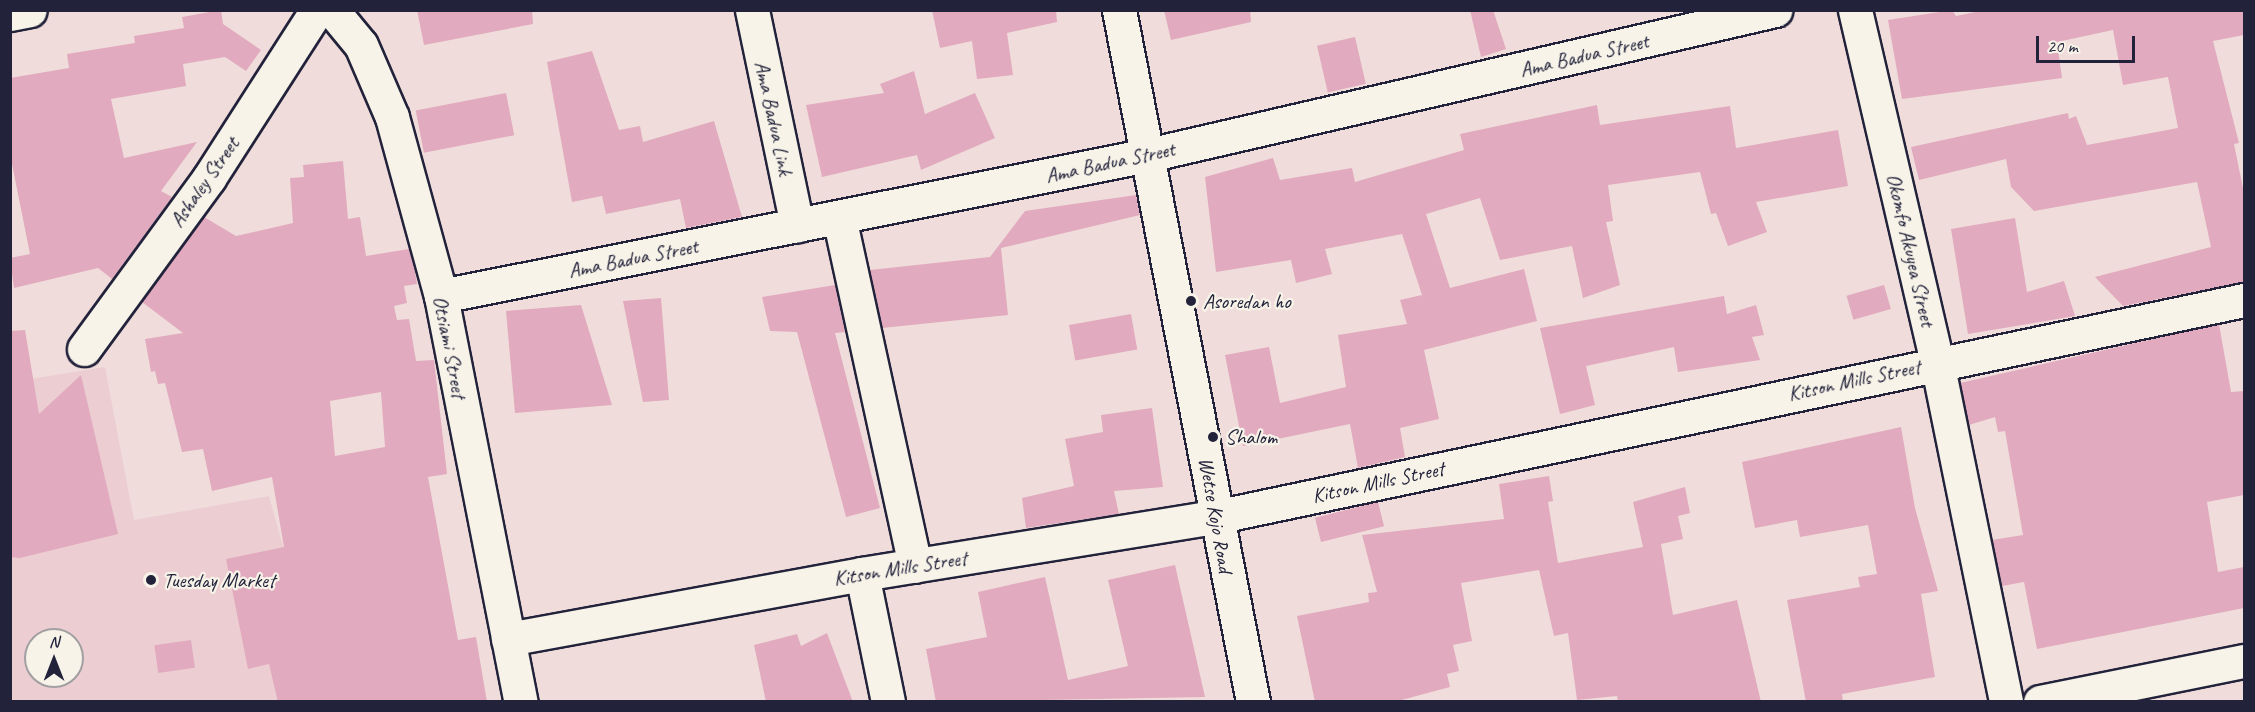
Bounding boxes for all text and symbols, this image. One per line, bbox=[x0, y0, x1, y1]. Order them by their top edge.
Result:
scale bar bbox=[2039, 24, 2138, 62]
street label: Ama Badua Street bbox=[1517, 28, 1651, 82]
text: 20 m bbox=[2047, 35, 2078, 57]
street label: Ama Badua Link bbox=[750, 58, 798, 178]
street label: Ashaley Street bbox=[164, 132, 244, 232]
street label: Ama Badua Street bbox=[1043, 136, 1177, 188]
street label: Okomfo Akuyea Street bbox=[1881, 171, 1941, 329]
street label: Ama Badua Street bbox=[566, 233, 700, 283]
place label: Asoredan ho bbox=[1203, 288, 1291, 314]
street label: Otsiami Street bbox=[428, 294, 472, 400]
marker: Asoredan ho bbox=[1184, 294, 1198, 308]
street label: Kitson Mills Street bbox=[1785, 354, 1923, 406]
place label: Shalom bbox=[1225, 424, 1277, 450]
marker: Shalom bbox=[1206, 430, 1220, 444]
street label: Wetse Kojo Road bbox=[1193, 455, 1239, 575]
street label: Kitson Mills Street bbox=[1309, 456, 1447, 508]
street label: Kitson Mills Street bbox=[831, 545, 969, 591]
place label: Tuesday Market bbox=[163, 567, 275, 593]
marker: Tuesday Market bbox=[144, 573, 158, 587]
north arrow bbox=[24, 628, 84, 688]
text: N bbox=[49, 632, 59, 652]

